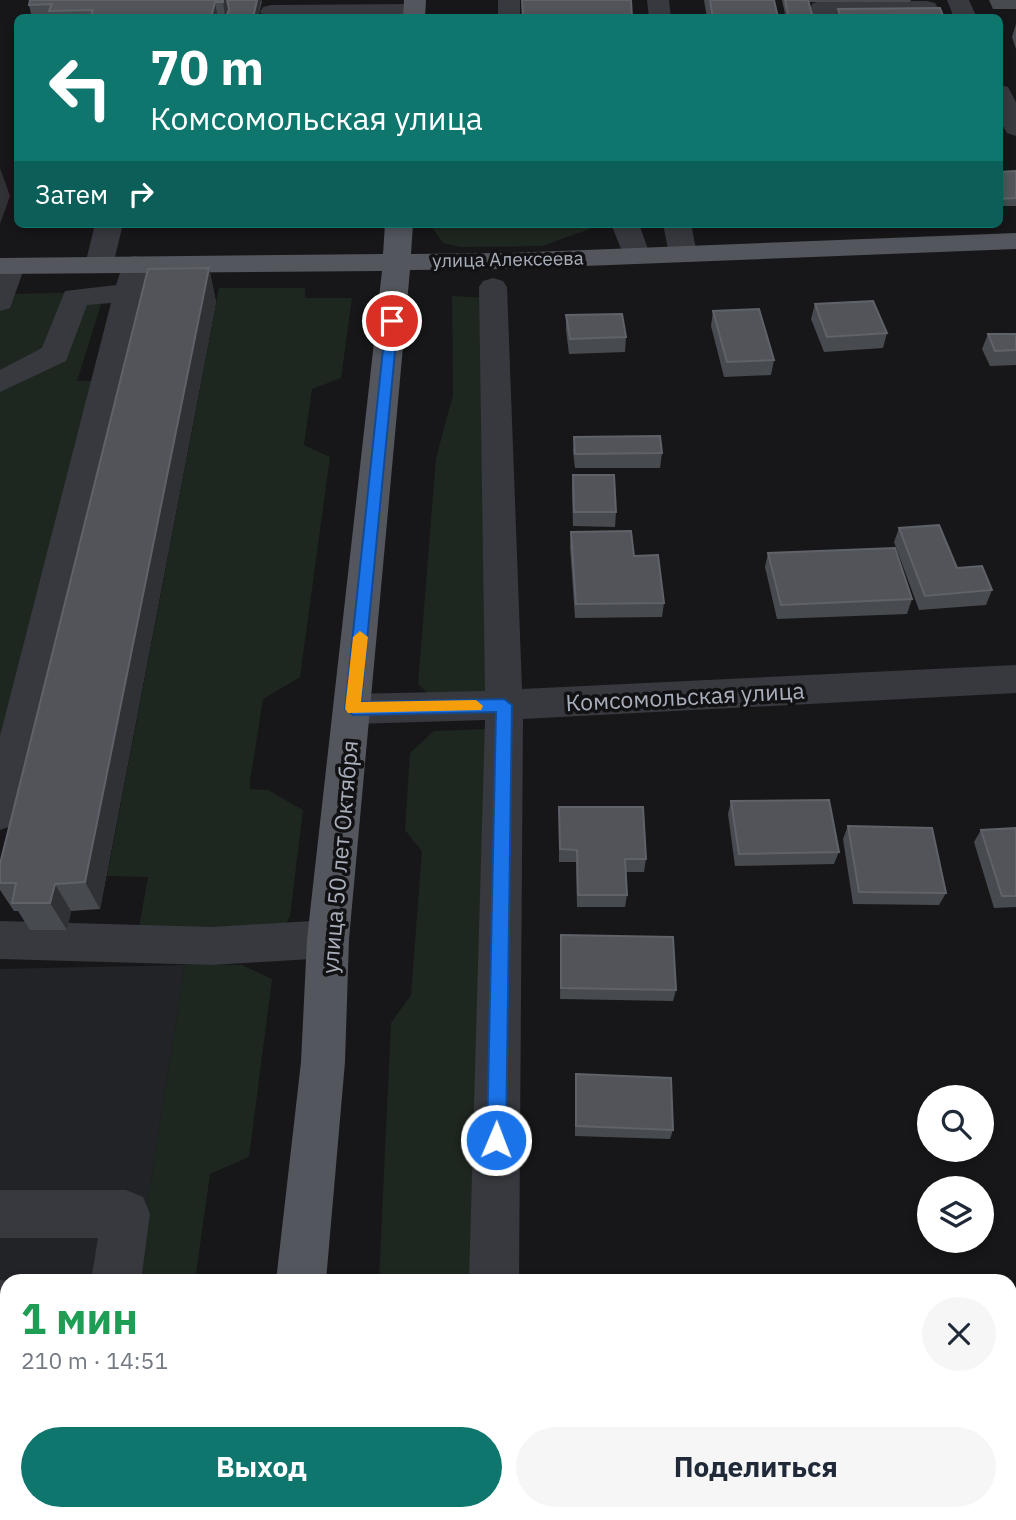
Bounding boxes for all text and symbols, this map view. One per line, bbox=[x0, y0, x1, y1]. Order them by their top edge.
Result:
text: 70 m bbox=[150, 35, 264, 98]
icon: left bbox=[35, 42, 126, 133]
text: Комсомольская улица bbox=[150, 97, 483, 139]
icon: right bbox=[122, 175, 160, 213]
text: Затем bbox=[35, 177, 108, 211]
street label: улица Алексеева bbox=[432, 246, 584, 272]
pin bbox=[362, 291, 422, 351]
icon: arrive bbox=[373, 302, 411, 340]
street label: Комсомольская улица bbox=[565, 675, 805, 717]
street label: улица 50 лет Октября bbox=[314, 739, 364, 975]
map controls bbox=[917, 1085, 994, 1253]
button: search bbox=[917, 1085, 994, 1162]
position arrow bbox=[459, 1103, 533, 1177]
button: layers bbox=[917, 1176, 994, 1253]
text: 1 мин bbox=[21, 1291, 138, 1346]
button: close bbox=[922, 1297, 996, 1371]
text: 210 m · 14:51 bbox=[21, 1345, 168, 1375]
button: Выход bbox=[21, 1427, 502, 1507]
button: Поделиться bbox=[516, 1427, 996, 1507]

